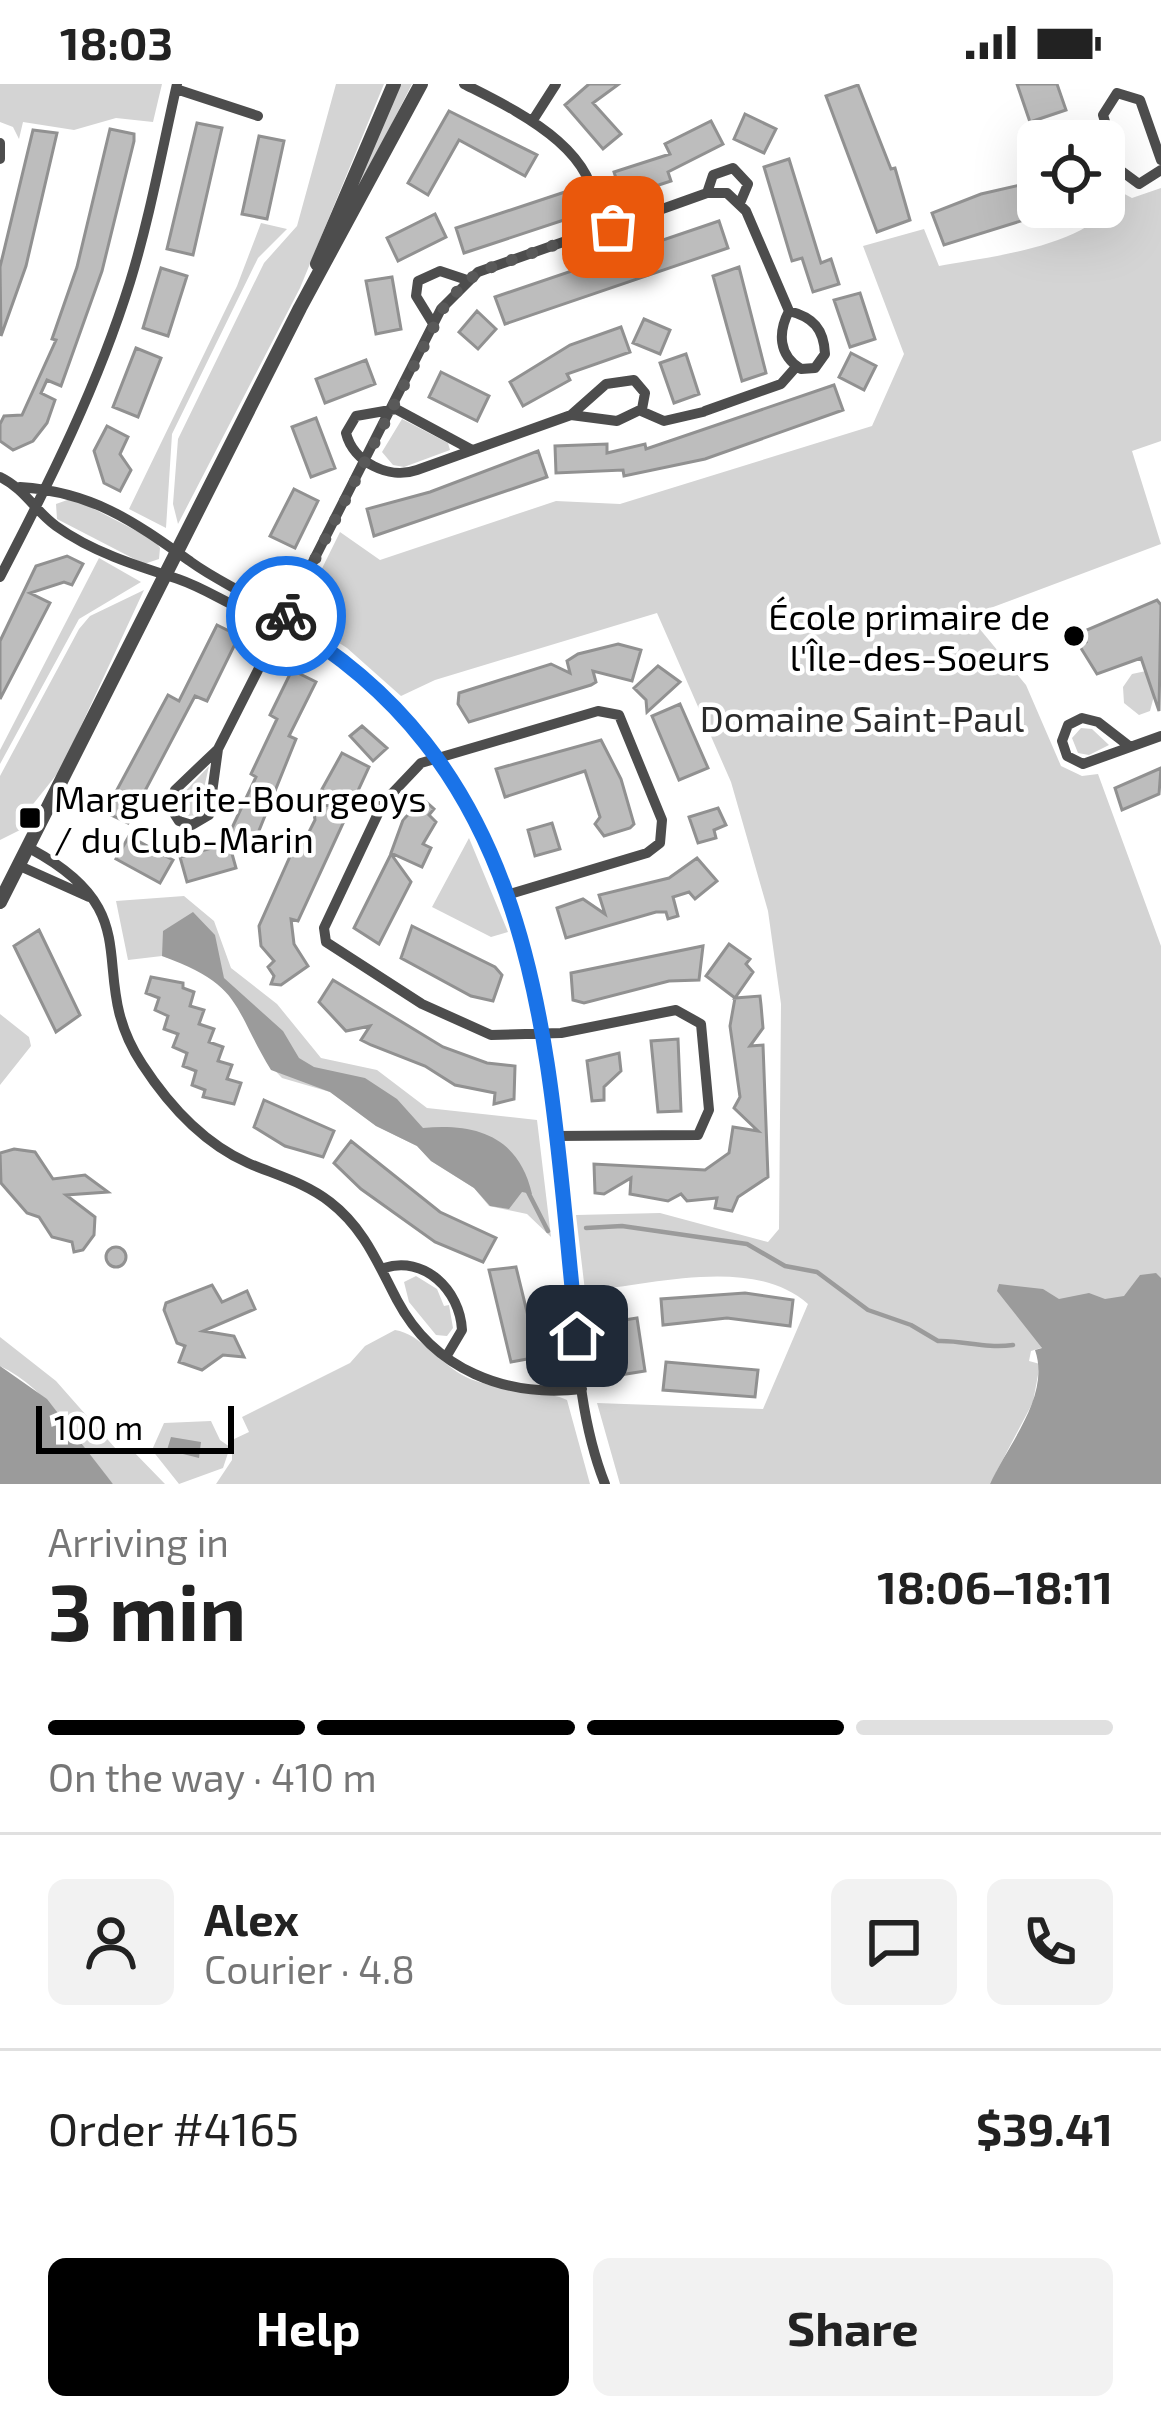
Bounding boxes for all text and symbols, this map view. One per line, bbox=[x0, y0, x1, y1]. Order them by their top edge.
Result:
text: 18:03 bbox=[60, 15, 173, 69]
map controls bbox=[1017, 120, 1125, 228]
button: locate bbox=[1017, 120, 1125, 228]
pin bbox=[562, 176, 664, 278]
icon: bag bbox=[580, 194, 646, 260]
courier bbox=[226, 556, 346, 676]
icon: bike bbox=[253, 583, 319, 649]
place label: École primaire de l'Île-des-Soeurs bbox=[768, 594, 1050, 678]
marker: École primaire de l'Île-des-Soeurs bbox=[1061, 623, 1087, 649]
park label: Domaine Saint-Paul bbox=[700, 696, 1025, 739]
place label: Marguerite-Bourgeoys / du Club-Marin bbox=[54, 776, 427, 860]
marker: Marguerite-Bourgeoys / du Club-Marin bbox=[17, 805, 43, 831]
pin bbox=[526, 1285, 628, 1387]
icon: home bbox=[544, 1303, 610, 1369]
scale bar bbox=[36, 1400, 234, 1453]
text: 100 m bbox=[54, 1407, 143, 1447]
text: Arriving in bbox=[48, 1518, 229, 1565]
text: 18:06–18:11 bbox=[877, 1559, 1113, 1613]
text: 3 min bbox=[48, 1563, 246, 1657]
text: On the way · 410 m bbox=[48, 1753, 377, 1800]
button: person bbox=[48, 1879, 174, 2005]
button: chat bbox=[831, 1879, 957, 2005]
button: phone bbox=[987, 1879, 1113, 2005]
text: Alex bbox=[204, 1891, 299, 1945]
text: Courier · 4.8 bbox=[204, 1945, 415, 1992]
text: Order #4165 bbox=[48, 2101, 299, 2155]
text: $39.41 bbox=[976, 2101, 1113, 2155]
button: Help bbox=[48, 2258, 569, 2396]
button: Share bbox=[593, 2258, 1113, 2396]

